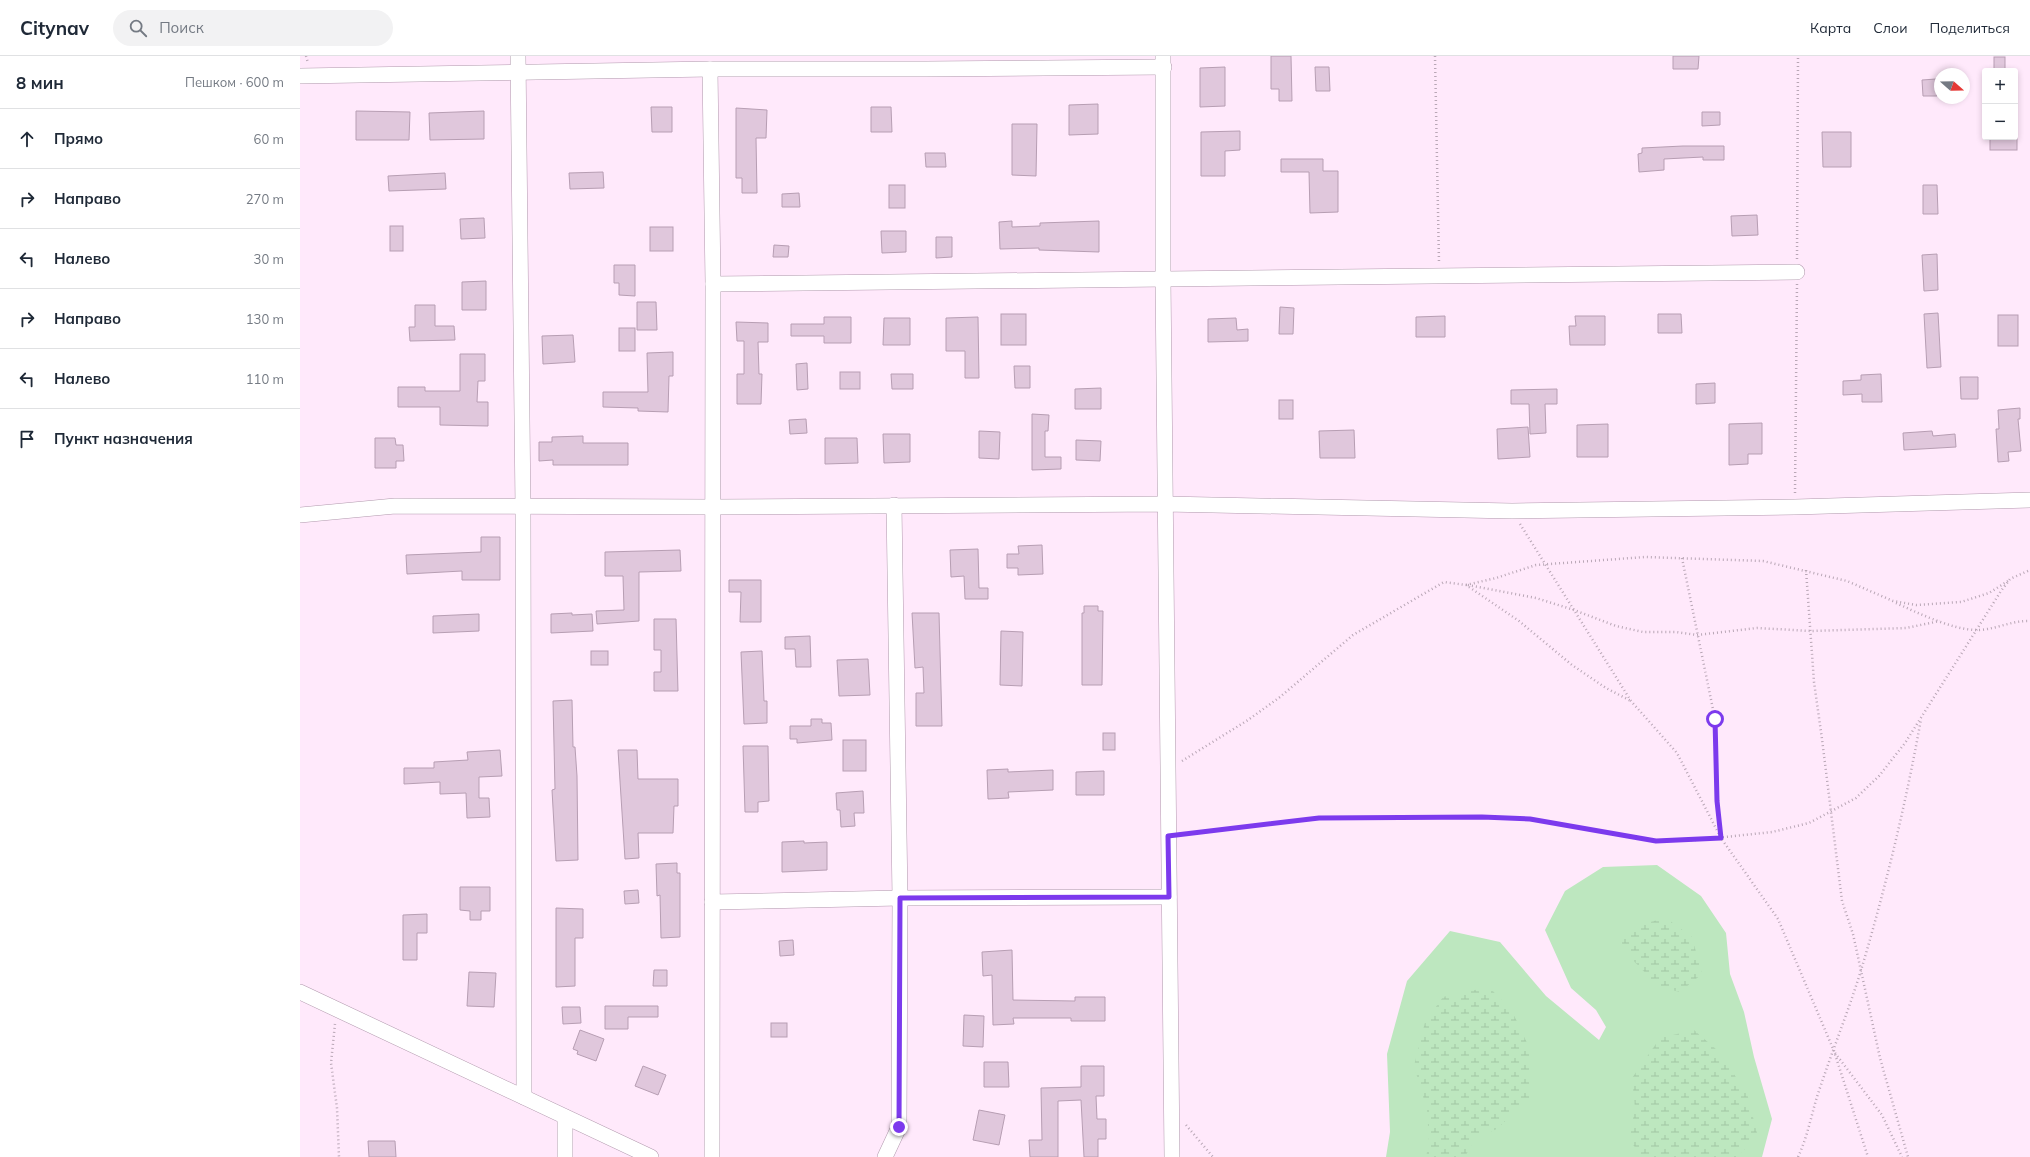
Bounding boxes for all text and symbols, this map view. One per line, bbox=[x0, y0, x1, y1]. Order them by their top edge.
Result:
search box bbox=[113, 10, 393, 46]
text: Citynav bbox=[20, 16, 89, 40]
icon: search bbox=[127, 17, 149, 39]
text: Поиск bbox=[159, 18, 204, 37]
text: Карта bbox=[1810, 19, 1851, 37]
text: Слои bbox=[1873, 19, 1908, 37]
text: Поделиться bbox=[1930, 19, 2010, 37]
north arrow bbox=[1934, 68, 1970, 104]
map controls bbox=[1982, 68, 2018, 140]
button: + bbox=[1982, 68, 2018, 104]
text: 8 мин bbox=[16, 72, 64, 93]
text: Пешком · 600 m bbox=[185, 74, 284, 90]
button: − bbox=[1982, 104, 2018, 140]
icon: ahead bbox=[16, 128, 38, 150]
text: Прямо bbox=[54, 129, 103, 148]
text: 60 m bbox=[254, 131, 284, 147]
icon: right bbox=[16, 188, 38, 210]
text: Направо bbox=[54, 189, 121, 208]
text: 270 m bbox=[246, 191, 284, 207]
icon: left bbox=[16, 248, 38, 270]
text: Налево bbox=[54, 249, 110, 268]
text: 30 m bbox=[254, 251, 284, 267]
icon: right bbox=[16, 308, 38, 330]
text: Направо bbox=[54, 309, 121, 328]
text: 130 m bbox=[246, 311, 284, 327]
icon: left bbox=[16, 368, 38, 390]
text: Налево bbox=[54, 369, 110, 388]
text: 110 m bbox=[246, 371, 284, 387]
icon: arrive bbox=[16, 428, 38, 450]
text: Пункт назначения bbox=[54, 429, 193, 448]
route start bbox=[1706, 710, 1724, 728]
route end bbox=[890, 1118, 908, 1136]

